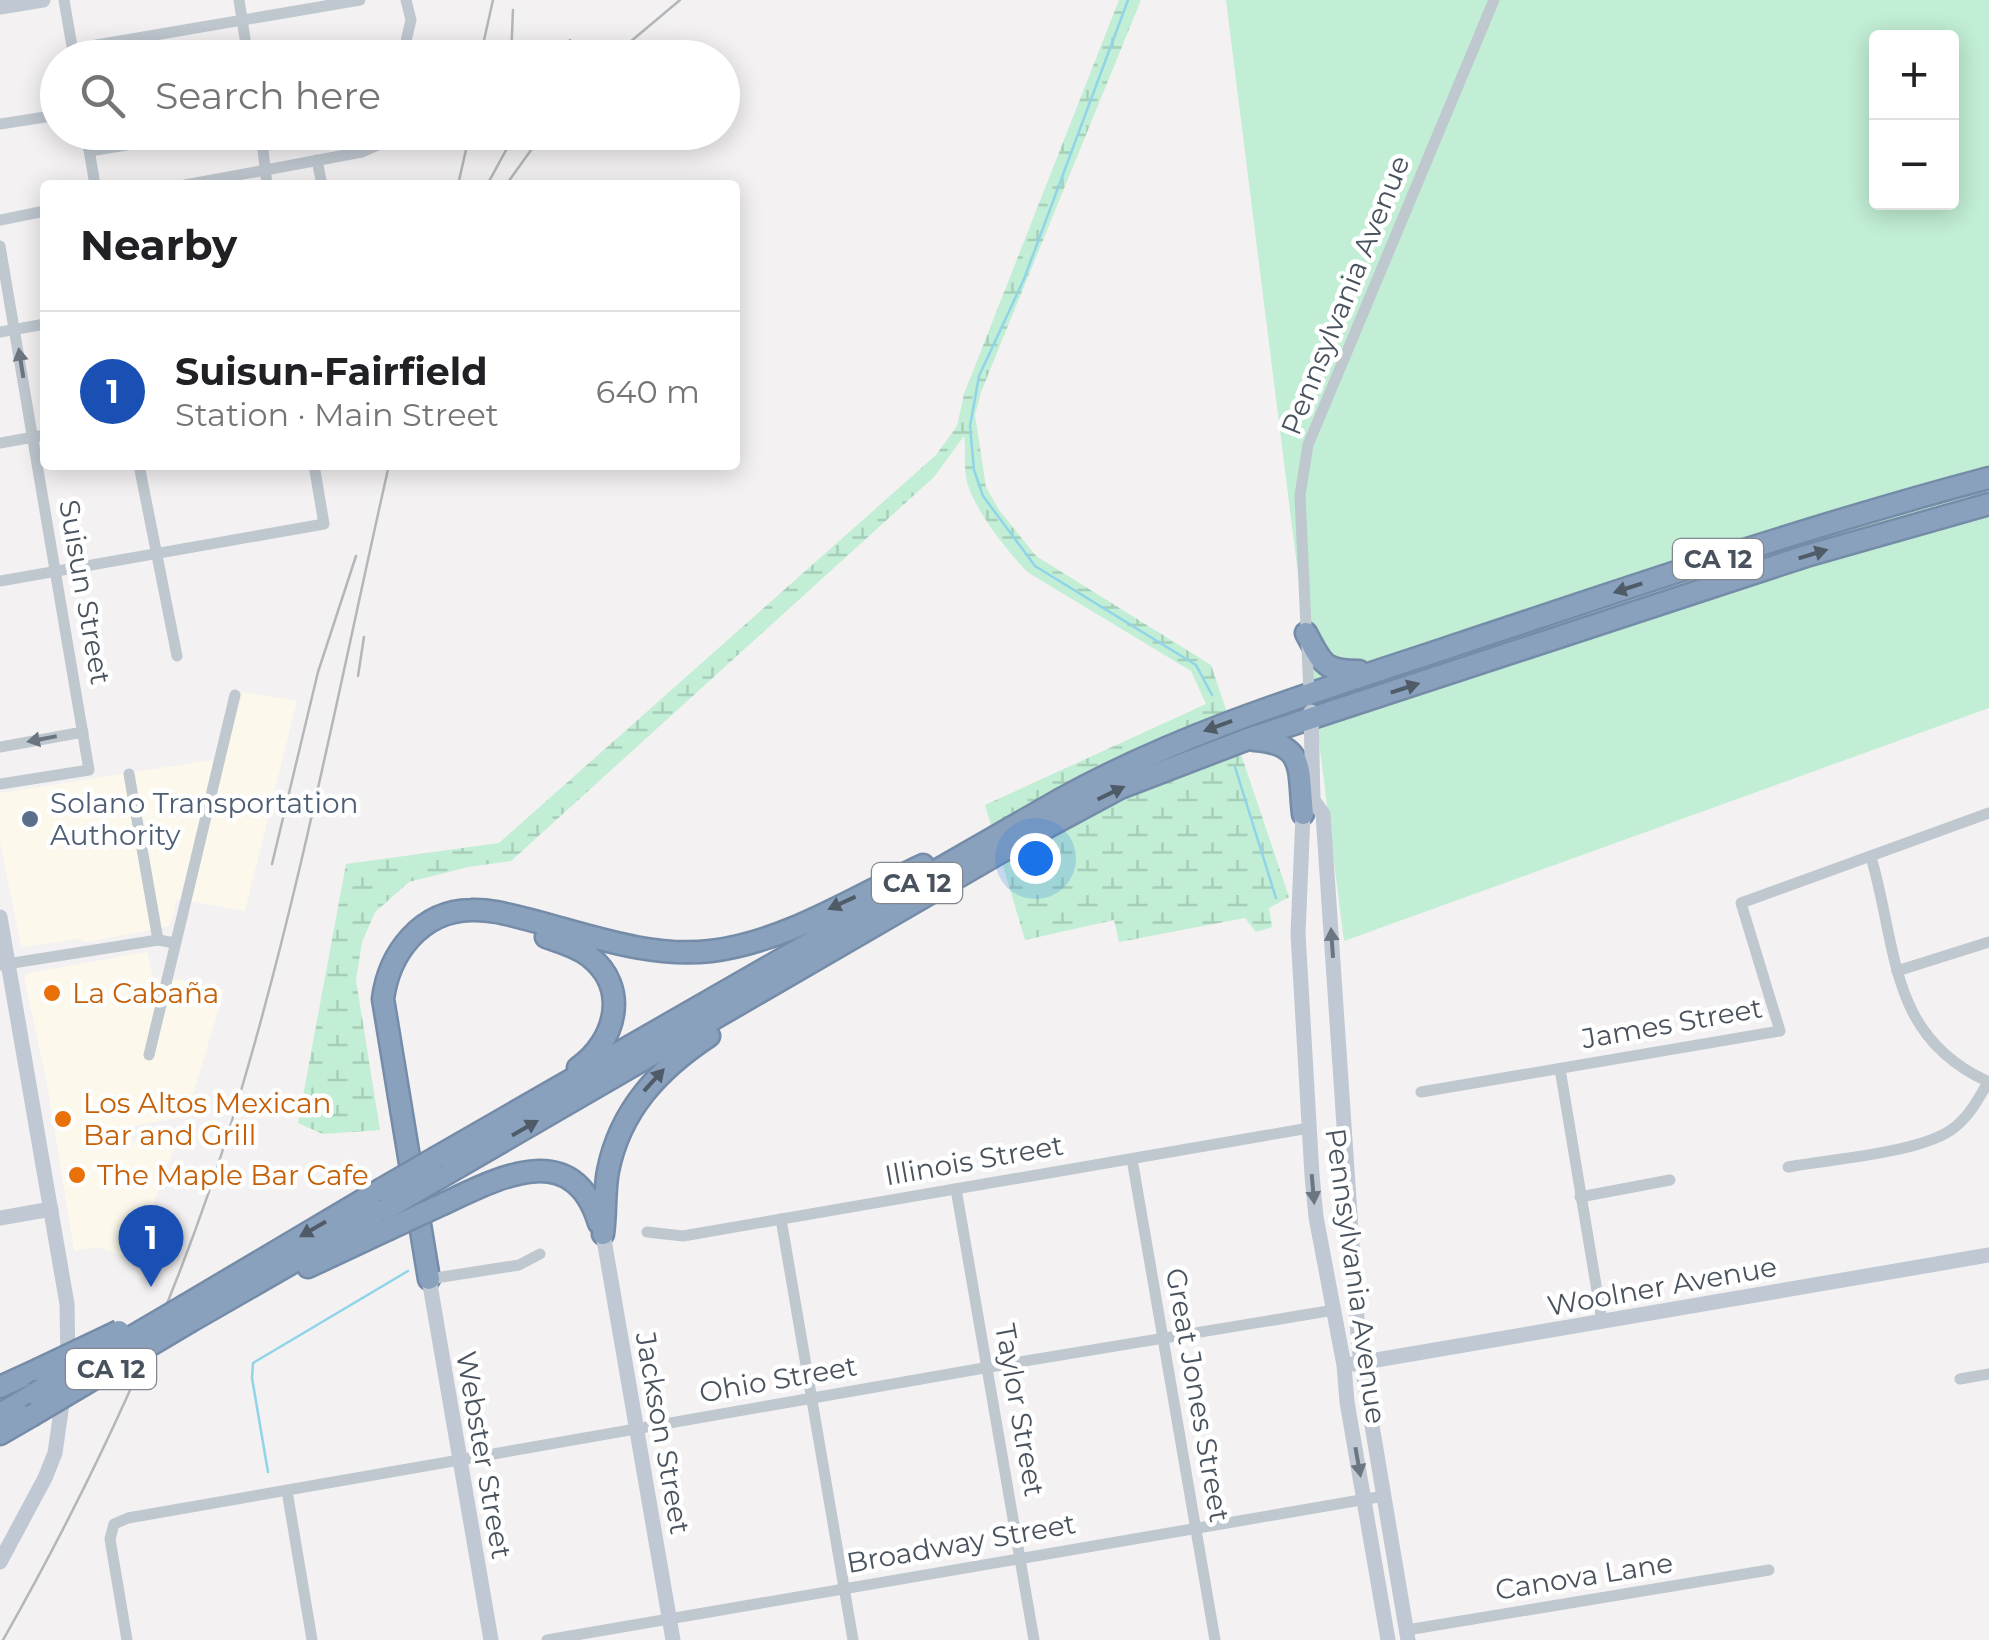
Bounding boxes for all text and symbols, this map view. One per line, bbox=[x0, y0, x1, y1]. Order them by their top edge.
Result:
map controls bbox=[1869, 30, 1959, 210]
button: + bbox=[1869, 30, 1959, 120]
search box bbox=[40, 40, 740, 150]
icon: search bbox=[75, 68, 130, 123]
text: Search here bbox=[155, 72, 381, 119]
button: − bbox=[1869, 120, 1959, 210]
street label: Pennsylvania Avenue bbox=[1273, 150, 1417, 440]
text: Nearby bbox=[80, 219, 237, 271]
one-way arrow bbox=[13, 347, 28, 378]
text: Suisun-Fairfield bbox=[175, 348, 488, 395]
text: 1 bbox=[106, 372, 119, 411]
text: 640 m bbox=[596, 372, 700, 411]
text: Station · Main Street bbox=[175, 395, 499, 434]
street label: Suisun Street bbox=[52, 497, 118, 687]
road number: CA 12 bbox=[1673, 539, 1763, 579]
one-way arrow bbox=[1799, 546, 1829, 561]
one-way arrow bbox=[1613, 582, 1643, 597]
one-way arrow bbox=[1390, 679, 1420, 694]
one-way arrow bbox=[1202, 719, 1232, 734]
one-way arrow bbox=[26, 732, 57, 748]
one-way arrow bbox=[1096, 784, 1125, 801]
place label: Solano Transportation Authority bbox=[50, 786, 358, 852]
marker: Solano Transportation Authority bbox=[19, 808, 41, 830]
your location bbox=[1010, 833, 1061, 884]
road number: CA 12 bbox=[872, 863, 962, 903]
one-way arrow bbox=[827, 895, 856, 912]
one-way arrow bbox=[1323, 926, 1339, 958]
place label: La Cabaña bbox=[72, 976, 219, 1010]
marker: La Cabaña bbox=[41, 982, 63, 1004]
street label: James Street bbox=[1578, 990, 1765, 1056]
one-way arrow bbox=[643, 1068, 665, 1093]
place label: Los Altos Mexican Bar and Grill bbox=[83, 1086, 332, 1152]
marker: Los Altos Mexican Bar and Grill bbox=[52, 1108, 74, 1130]
one-way arrow bbox=[511, 1120, 539, 1137]
street label: Pennsylvania Avenue bbox=[1318, 1126, 1394, 1426]
street label: Illinois Street bbox=[882, 1128, 1066, 1192]
place label: The Maple Bar Cafe bbox=[97, 1158, 369, 1192]
marker: The Maple Bar Cafe bbox=[66, 1164, 88, 1186]
one-way arrow bbox=[1306, 1174, 1322, 1206]
pin: 1 bbox=[118, 1204, 184, 1287]
one-way arrow bbox=[299, 1220, 327, 1238]
street label: Woolner Avenue bbox=[1545, 1249, 1779, 1323]
street label: Great Jones Street bbox=[1159, 1265, 1237, 1525]
street label: Taylor Street bbox=[988, 1321, 1052, 1499]
street label: Jackson Street bbox=[628, 1328, 697, 1537]
street label: Ohio Street bbox=[697, 1348, 859, 1410]
road number: CA 12 bbox=[66, 1349, 156, 1389]
street label: Webster Street bbox=[449, 1349, 519, 1561]
one-way arrow bbox=[1351, 1447, 1366, 1478]
street label: Broadway Street bbox=[844, 1506, 1078, 1580]
street label: Canova Lane bbox=[1493, 1545, 1675, 1607]

